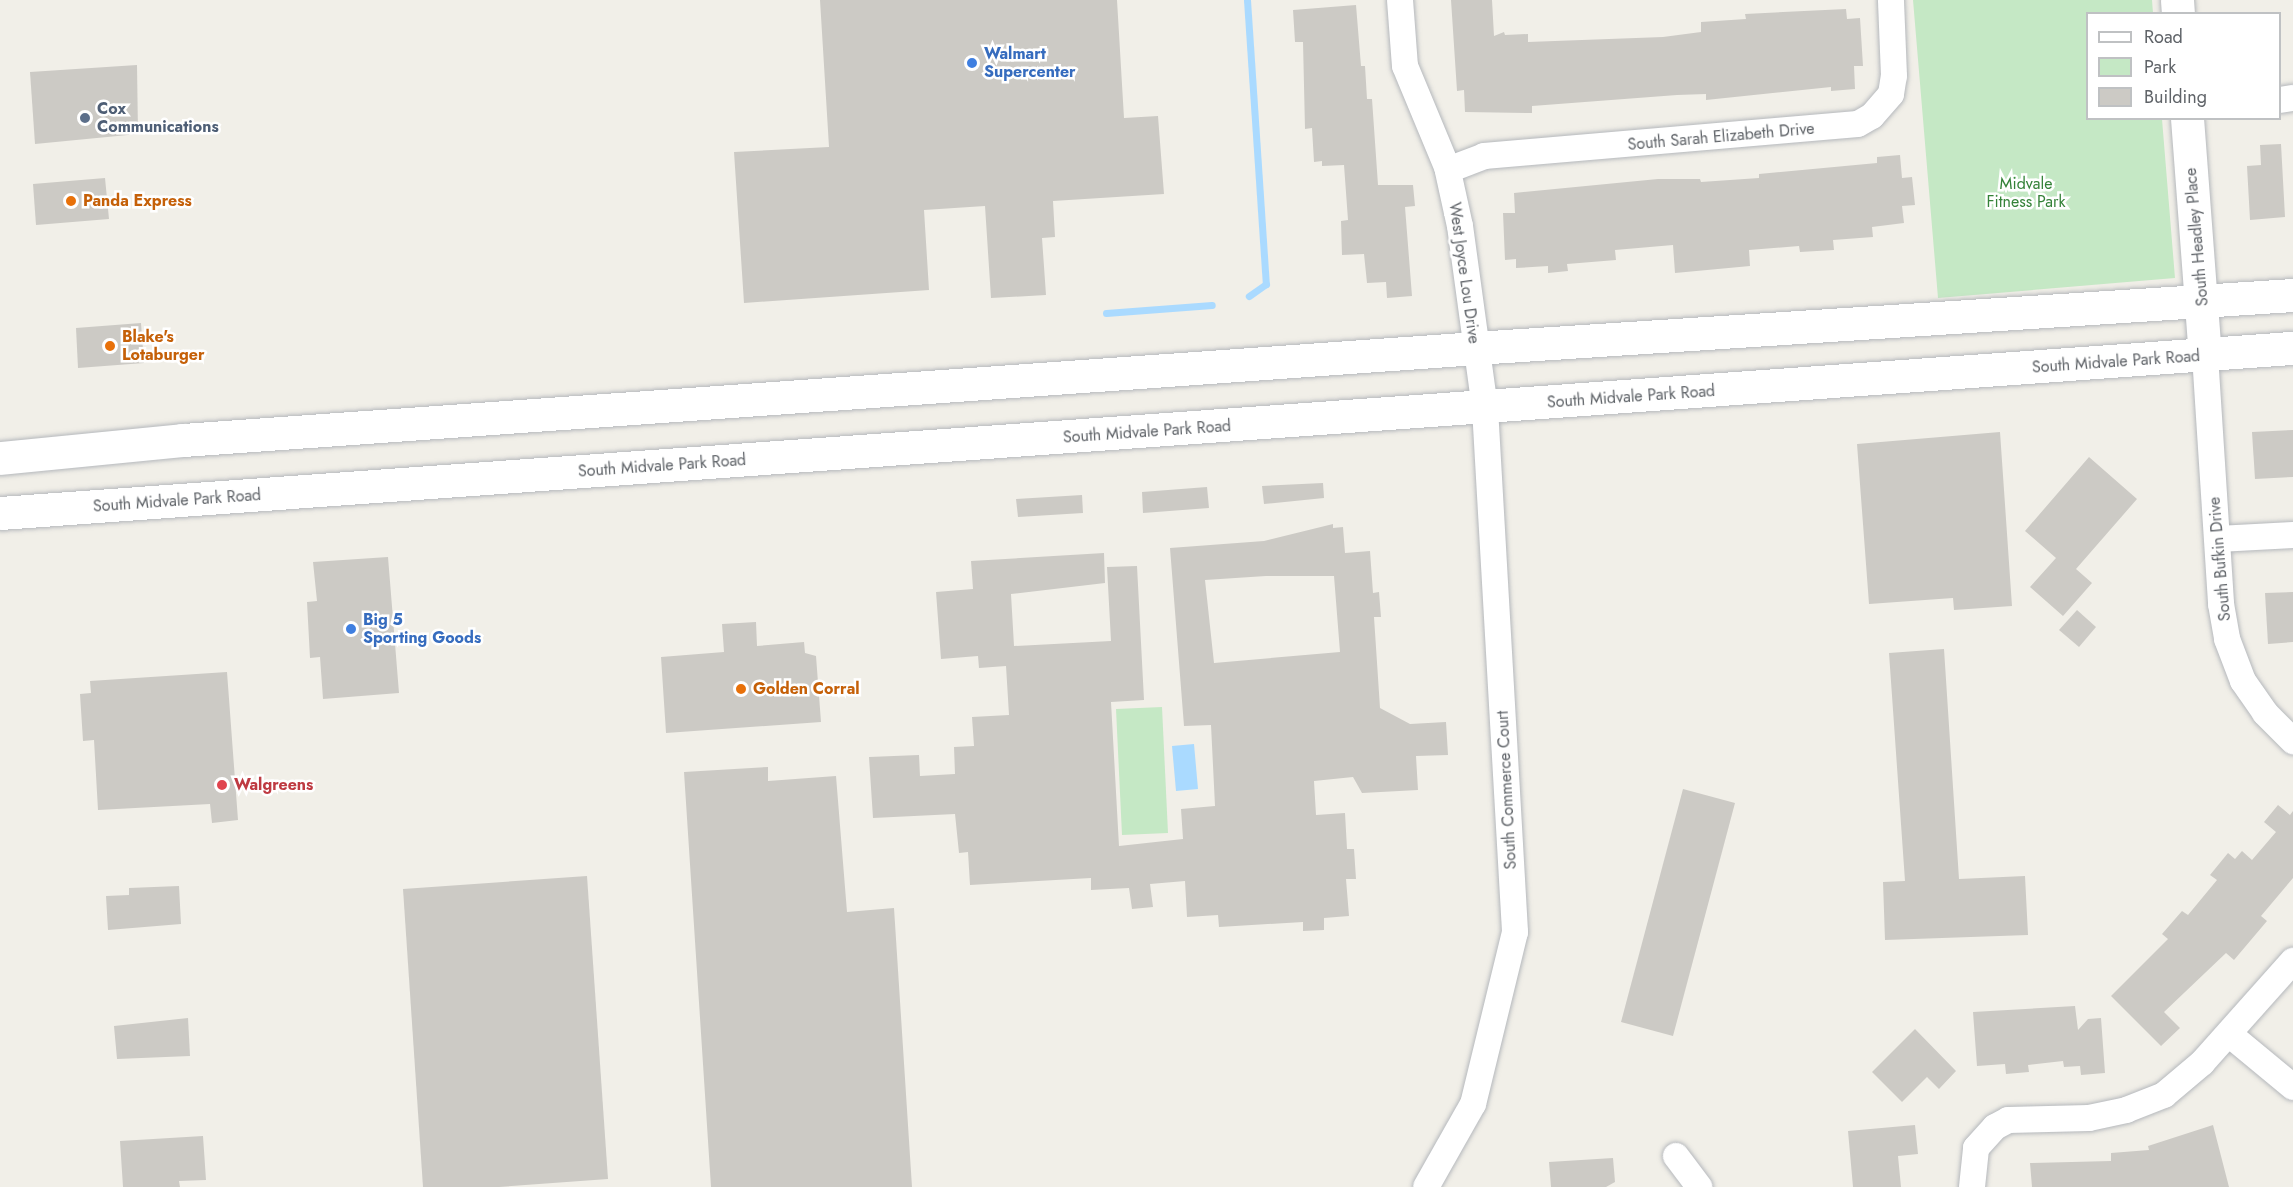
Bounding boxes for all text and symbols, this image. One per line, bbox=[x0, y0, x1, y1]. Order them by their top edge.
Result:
legend bbox=[2086, 12, 2281, 120]
text: Road bbox=[2144, 24, 2183, 50]
place label: Walmart Supercenter bbox=[984, 44, 1076, 82]
text: Park bbox=[2144, 54, 2176, 80]
marker: Walmart Supercenter bbox=[965, 56, 979, 70]
text: Building bbox=[2144, 84, 2207, 110]
place label: Cox Communications bbox=[97, 99, 219, 137]
marker: Cox Communications bbox=[78, 111, 92, 125]
street label: South Sarah Elizabeth Drive bbox=[1627, 119, 1815, 155]
street label: South Headley Place bbox=[2181, 167, 2213, 307]
park label: Midvale Fitness Park bbox=[1987, 174, 2065, 212]
place label: Panda Express bbox=[83, 191, 192, 211]
marker: Panda Express bbox=[64, 194, 78, 208]
street label: West Joyce Lou Drive bbox=[1445, 201, 1483, 345]
place label: Blake's Lotaburger bbox=[122, 327, 205, 365]
marker: Blake's Lotaburger bbox=[103, 339, 117, 353]
street label: South Midvale Park Road bbox=[2031, 347, 2201, 377]
street label: South Midvale Park Road bbox=[1546, 382, 1716, 412]
street label: South Midvale Park Road bbox=[1062, 417, 1232, 447]
street label: South Midvale Park Road bbox=[577, 451, 747, 481]
street label: South Midvale Park Road bbox=[92, 486, 262, 516]
street label: South Bufkin Drive bbox=[2205, 496, 2235, 622]
place label: Big 5 Sporting Goods bbox=[363, 610, 481, 648]
marker: Big 5 Sporting Goods bbox=[344, 622, 358, 636]
place label: Golden Corral bbox=[753, 679, 860, 699]
marker: Golden Corral bbox=[734, 682, 748, 696]
street label: South Commerce Court bbox=[1493, 710, 1521, 870]
place label: Walgreens bbox=[234, 775, 313, 795]
marker: Walgreens bbox=[215, 778, 229, 792]

